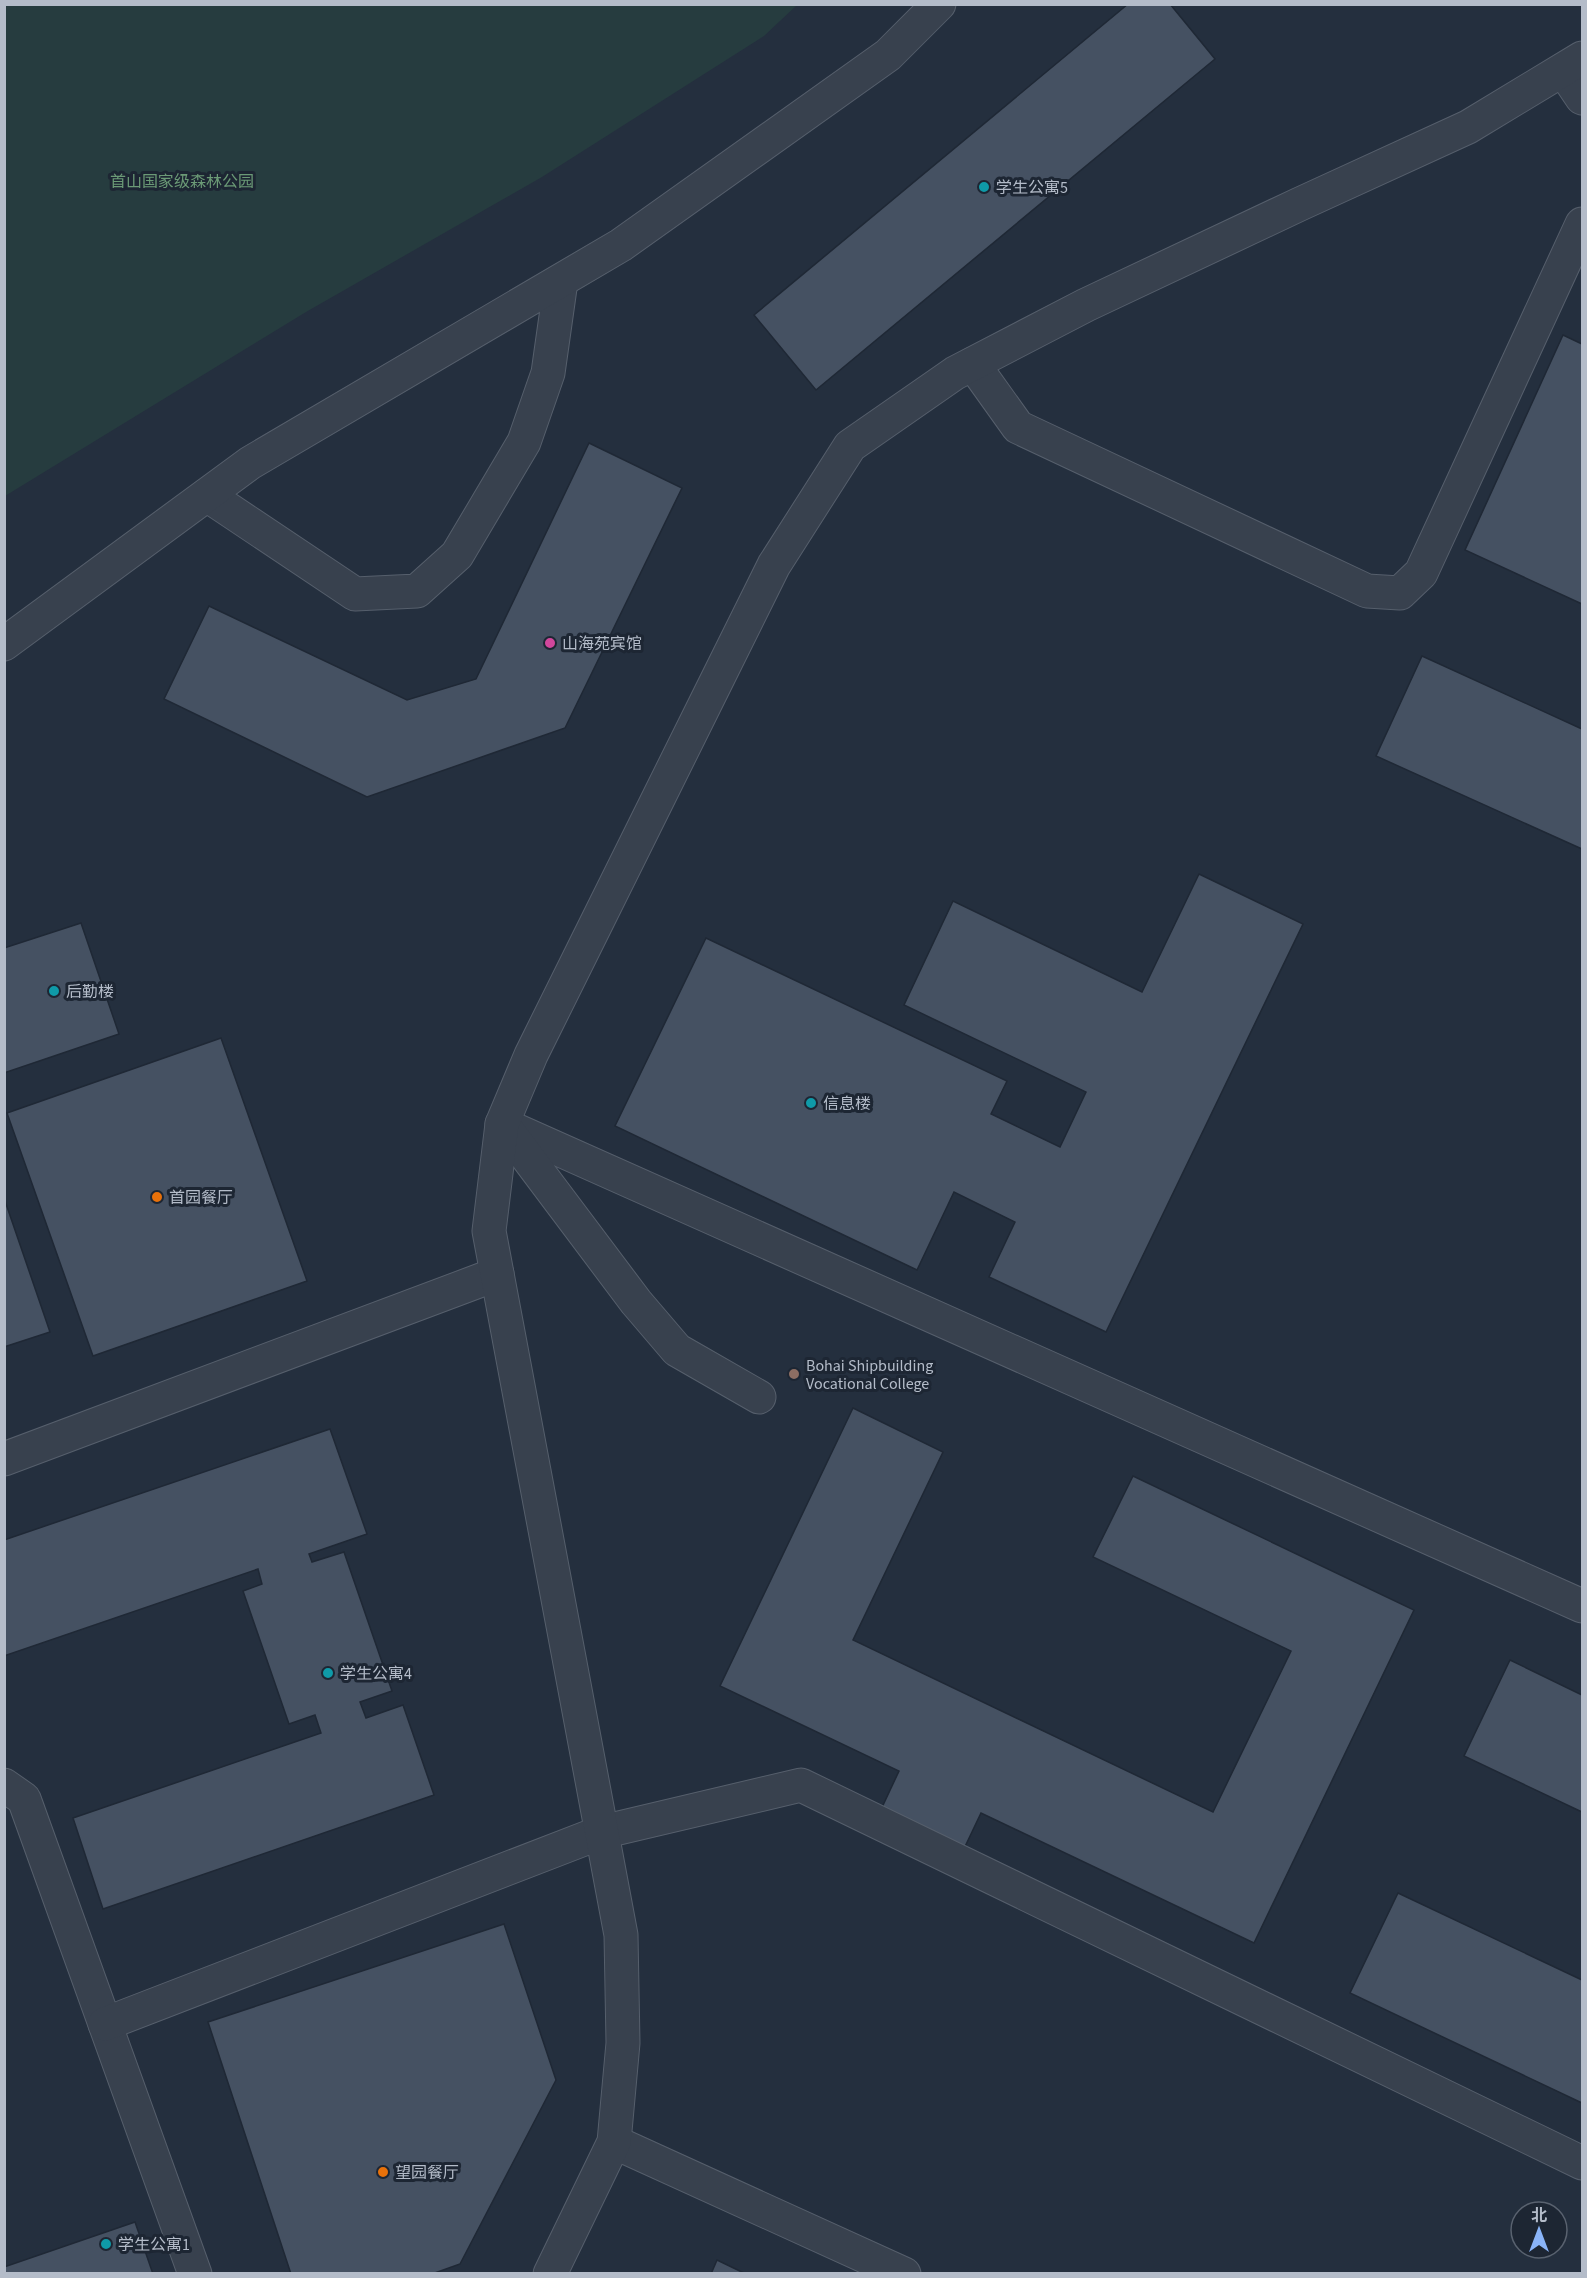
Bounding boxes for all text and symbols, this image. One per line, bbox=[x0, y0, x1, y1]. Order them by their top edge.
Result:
park label: 首山国家级森林公园 bbox=[110, 171, 254, 193]
place label: 学生公寓5 bbox=[996, 177, 1068, 199]
marker: 学生公寓5 bbox=[977, 180, 991, 194]
place label: 山海苑宾馆 bbox=[562, 633, 642, 655]
marker: 山海苑宾馆 bbox=[543, 636, 557, 650]
place label: 后勤楼 bbox=[66, 981, 114, 1003]
marker: 后勤楼 bbox=[47, 984, 61, 998]
place label: 信息楼 bbox=[823, 1093, 871, 1115]
marker: 信息楼 bbox=[804, 1096, 818, 1110]
place label: 首园餐厅 bbox=[169, 1187, 233, 1209]
marker: 首园餐厅 bbox=[150, 1190, 164, 1204]
place label: Bohai Shipbuilding Vocational College bbox=[806, 1355, 933, 1395]
marker: Bohai Shipbuilding Vocational College bbox=[787, 1367, 801, 1381]
place label: 学生公寓4 bbox=[340, 1663, 412, 1685]
marker: 学生公寓4 bbox=[321, 1666, 335, 1680]
place label: 望园餐厅 bbox=[395, 2162, 459, 2184]
marker: 望园餐厅 bbox=[376, 2165, 390, 2179]
north arrow bbox=[1509, 2200, 1569, 2260]
text: 北 bbox=[1531, 2205, 1547, 2227]
place label: 学生公寓1 bbox=[118, 2234, 190, 2256]
marker: 学生公寓1 bbox=[99, 2237, 113, 2251]

